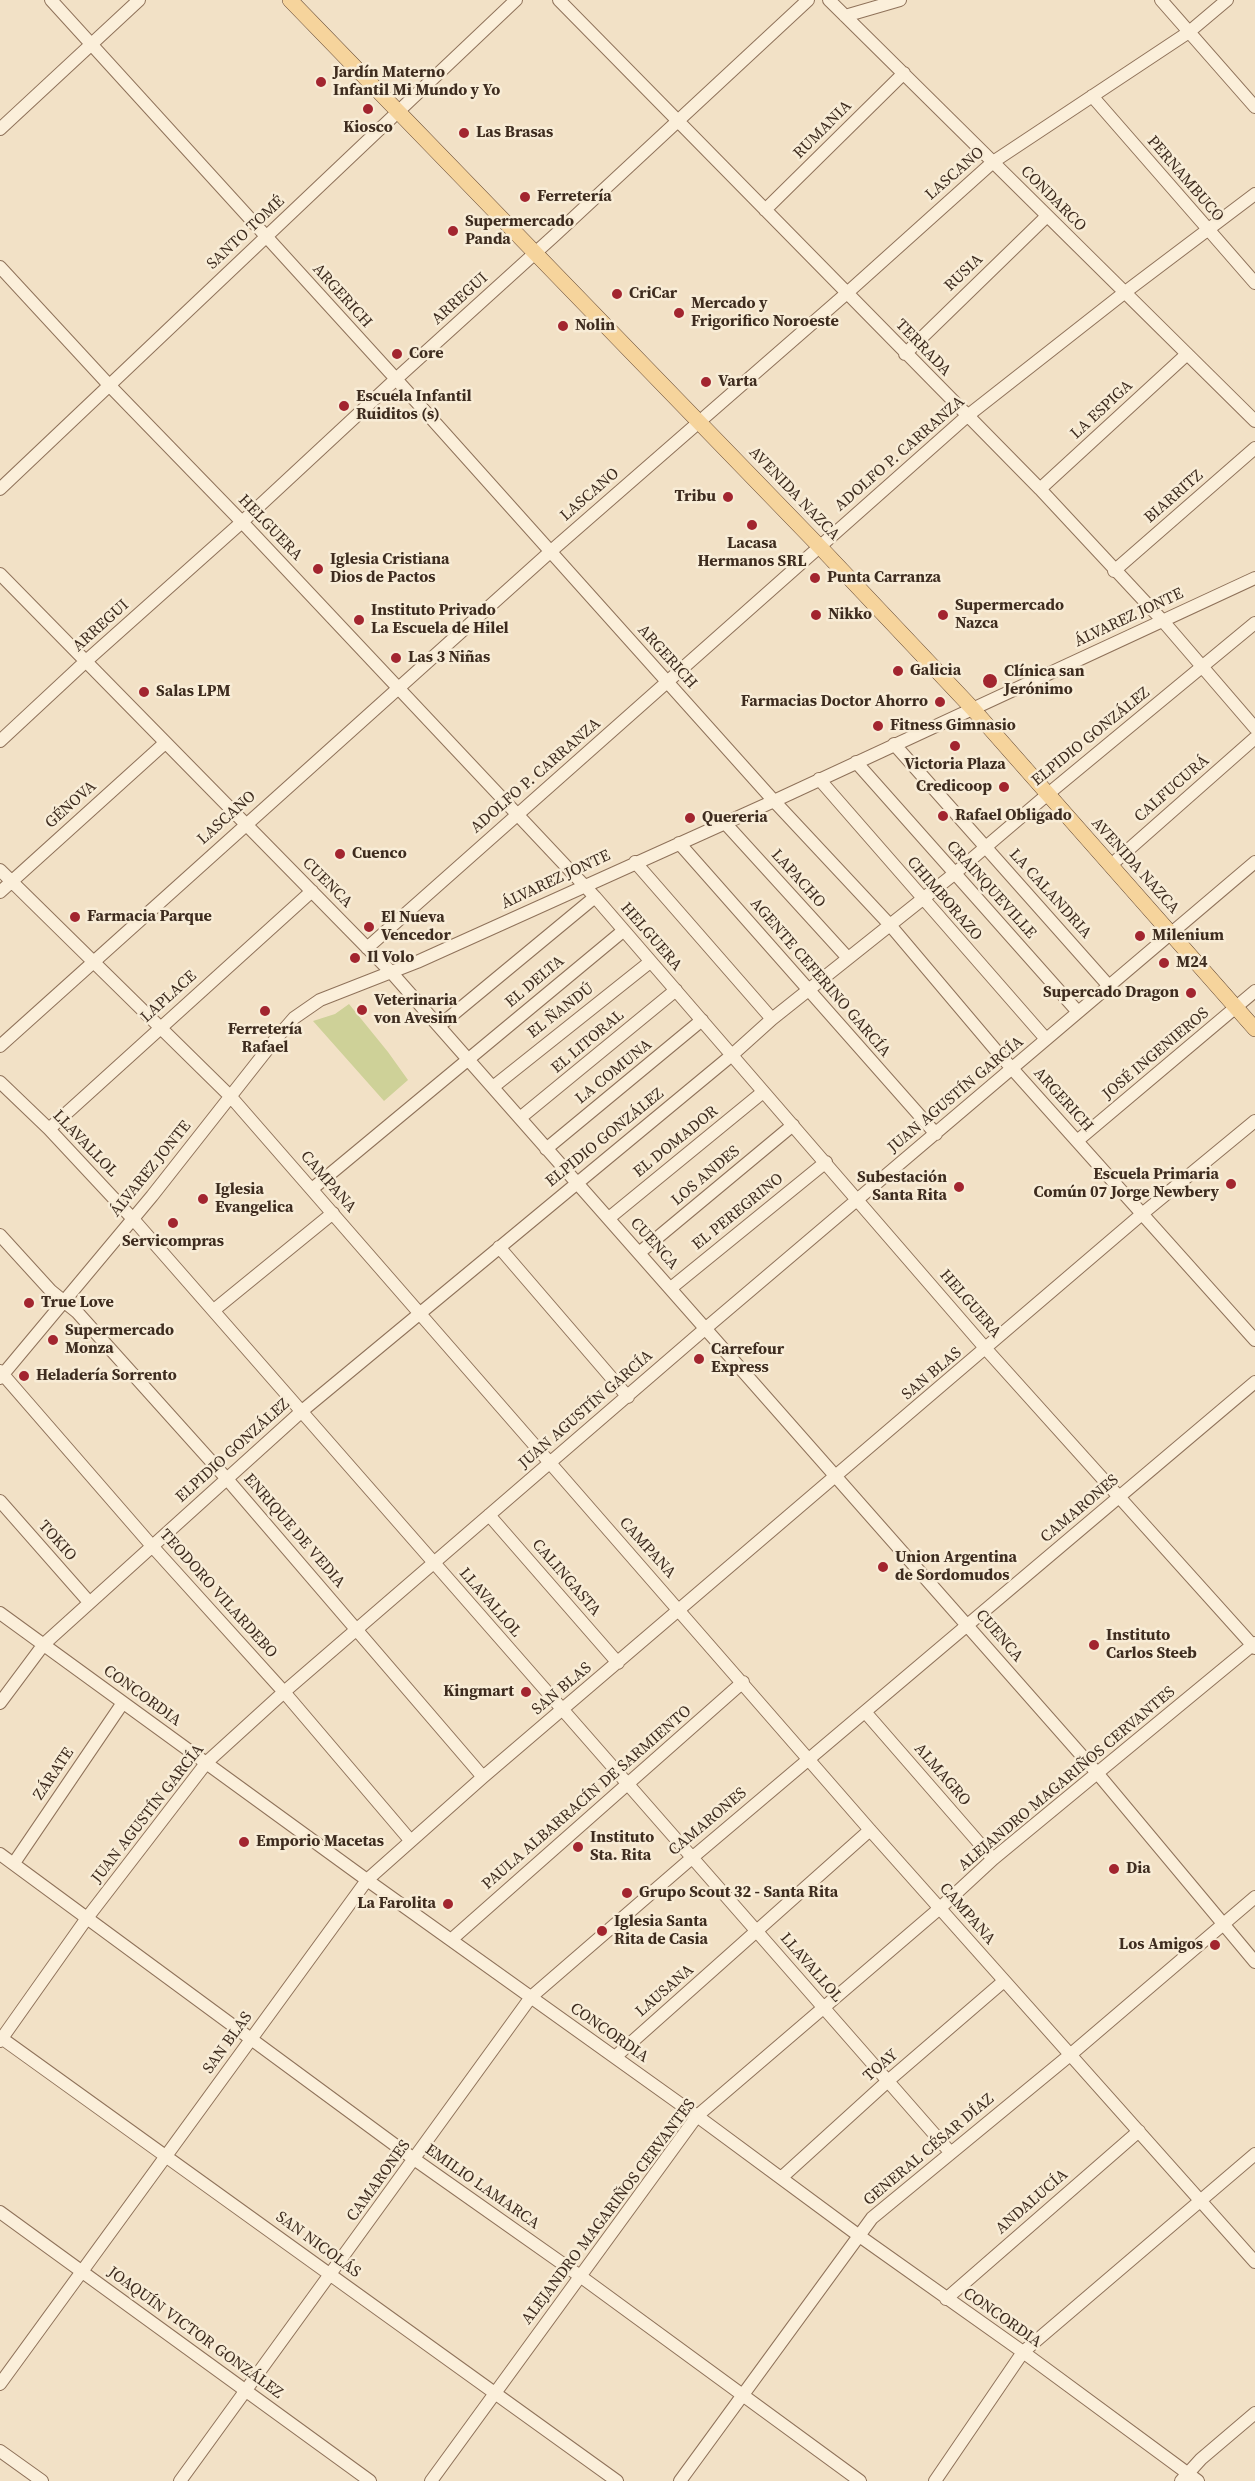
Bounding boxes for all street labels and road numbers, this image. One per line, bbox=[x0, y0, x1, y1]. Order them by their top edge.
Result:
street label: RUMANIA bbox=[790, 97, 856, 163]
street label: PERNAMBUCO bbox=[1143, 132, 1227, 226]
street label: LASCANO bbox=[922, 143, 988, 205]
street label: CONDARCO bbox=[1016, 162, 1090, 236]
street label: SANTO TOMÉ bbox=[203, 192, 289, 274]
street label: RUSIA bbox=[941, 250, 987, 296]
street label: ARGERICH bbox=[308, 260, 376, 332]
street label: ARREGUI bbox=[428, 269, 492, 329]
street label: TERRADA bbox=[891, 316, 955, 380]
street label: LA ESPIGA bbox=[1067, 376, 1137, 444]
street label: ADOLFO P. CARRANZA bbox=[831, 392, 969, 516]
street label: AVENIDA NAZCA bbox=[745, 443, 843, 545]
street label: LASCANO bbox=[557, 464, 623, 526]
street label: BIARRITZ bbox=[1141, 466, 1207, 528]
street label: HELGUERA bbox=[234, 491, 306, 565]
street label: ÁLVAREZ JONTE bbox=[1072, 584, 1186, 652]
street label: ARREGUI bbox=[69, 596, 133, 656]
street label: ARGERICH bbox=[633, 621, 701, 693]
street label: ELPIDIO GONZÁLEZ bbox=[1028, 683, 1154, 791]
street label: ADOLFO P. CARRANZA bbox=[467, 714, 605, 838]
street label: CALFUCURÁ bbox=[1131, 751, 1213, 827]
street label: GÉNOVA bbox=[42, 777, 100, 833]
street label: LASCANO bbox=[194, 787, 260, 849]
street label: AVENIDA NAZCA bbox=[1087, 814, 1183, 918]
street label: CRAINQUEVILLE bbox=[942, 837, 1040, 943]
street label: LA CALANDRIA bbox=[1005, 845, 1095, 943]
street label: ÁLVAREZ JONTE bbox=[499, 846, 613, 914]
street label: LAPACHO bbox=[767, 846, 829, 912]
street label: CHIMBORAZO bbox=[902, 853, 986, 945]
street label: CUENCA bbox=[298, 854, 356, 912]
street label: AGENTE CEFERINO GARCÍA bbox=[746, 895, 894, 1061]
street label: HELGUERA bbox=[616, 899, 686, 975]
street label: EL DELTA bbox=[502, 952, 568, 1012]
street label: LAPLACE bbox=[137, 967, 201, 1027]
street label: EL ÑANDÚ bbox=[524, 979, 598, 1043]
street label: JOSÉ INGENIEROS bbox=[1099, 1004, 1213, 1104]
street label: EL LITORAL bbox=[548, 1006, 628, 1078]
street label: JUAN AGUSTÍN GARCÍA bbox=[884, 1033, 1028, 1157]
street label: LA COMUNA bbox=[572, 1035, 656, 1109]
street label: ARGERICH bbox=[1029, 1064, 1097, 1136]
street label: ELPIDIO GONZÁLEZ bbox=[542, 1084, 668, 1192]
street label: EL DOMADOR bbox=[630, 1102, 722, 1182]
street label: LLAVALLOL bbox=[48, 1106, 122, 1182]
street label: ÁLVAREZ JONTE bbox=[106, 1117, 196, 1221]
street label: LOS ANDES bbox=[668, 1142, 744, 1210]
street label: CAMPANA bbox=[296, 1147, 360, 1217]
street label: EL PEREGRINO bbox=[689, 1169, 787, 1255]
street label: CUENCA bbox=[626, 1214, 682, 1274]
street label: HELGUERA bbox=[935, 1266, 1005, 1342]
street label: SAN BLAS bbox=[898, 1344, 966, 1404]
street label: JUAN AGUSTÍN GARCÍA bbox=[515, 1347, 657, 1473]
street label: ELPIDIO GONZÁLEZ bbox=[172, 1395, 294, 1507]
street label: ENRIQUE DE VEDIA bbox=[239, 1470, 349, 1592]
street label: CAMARONES bbox=[1037, 1471, 1123, 1547]
street label: CAMPANA bbox=[615, 1513, 679, 1583]
street label: TOKIO bbox=[34, 1517, 80, 1565]
street label: TEODORO VILARDEBO bbox=[155, 1526, 281, 1662]
street label: CALINGASTA bbox=[527, 1536, 605, 1620]
street label: LLAVALLOL bbox=[455, 1564, 525, 1642]
street label: CUENCA bbox=[971, 1606, 1027, 1666]
street label: SAN BLAS bbox=[528, 1659, 596, 1719]
street label: CONCORDIA bbox=[99, 1661, 185, 1731]
street label: ALEJANDRO MAGARIÑOS CERVANTES bbox=[955, 1683, 1179, 1875]
street label: PAULA ALBARRACÍN DE SARMIENTO bbox=[478, 1702, 696, 1894]
street label: ALMAGRO bbox=[910, 1740, 974, 1810]
street label: JUAN AGUSTÍN GARCÍA bbox=[88, 1741, 208, 1887]
street label: ZÁRATE bbox=[30, 1744, 78, 1804]
street label: CAMARONES bbox=[665, 1784, 751, 1860]
street label: CAMPANA bbox=[935, 1879, 999, 1949]
street label: LLAVALLOL bbox=[776, 1929, 846, 2007]
street label: LAUSANA bbox=[632, 1961, 698, 2021]
street label: CONCORDIA bbox=[566, 1999, 652, 2067]
street label: SAN BLAS bbox=[199, 2008, 257, 2078]
street label: TOAY bbox=[860, 2046, 902, 2086]
street label: GENERAL CÉSAR DÍAZ bbox=[860, 2090, 998, 2210]
street label: ALEJANDRO MAGARIÑOS CERVANTES bbox=[518, 2096, 700, 2328]
street label: CAMARONES bbox=[343, 2137, 415, 2225]
street label: EMILIO LAMARCA bbox=[421, 2140, 543, 2234]
street label: ANDALUCÍA bbox=[992, 2165, 1072, 2239]
street label: SAN NICOLÁS bbox=[272, 2208, 364, 2282]
street label: JOAQUÍN VICTOR GONZÁLEZ bbox=[104, 2263, 286, 2403]
street label: CONCORDIA bbox=[959, 2284, 1045, 2352]

